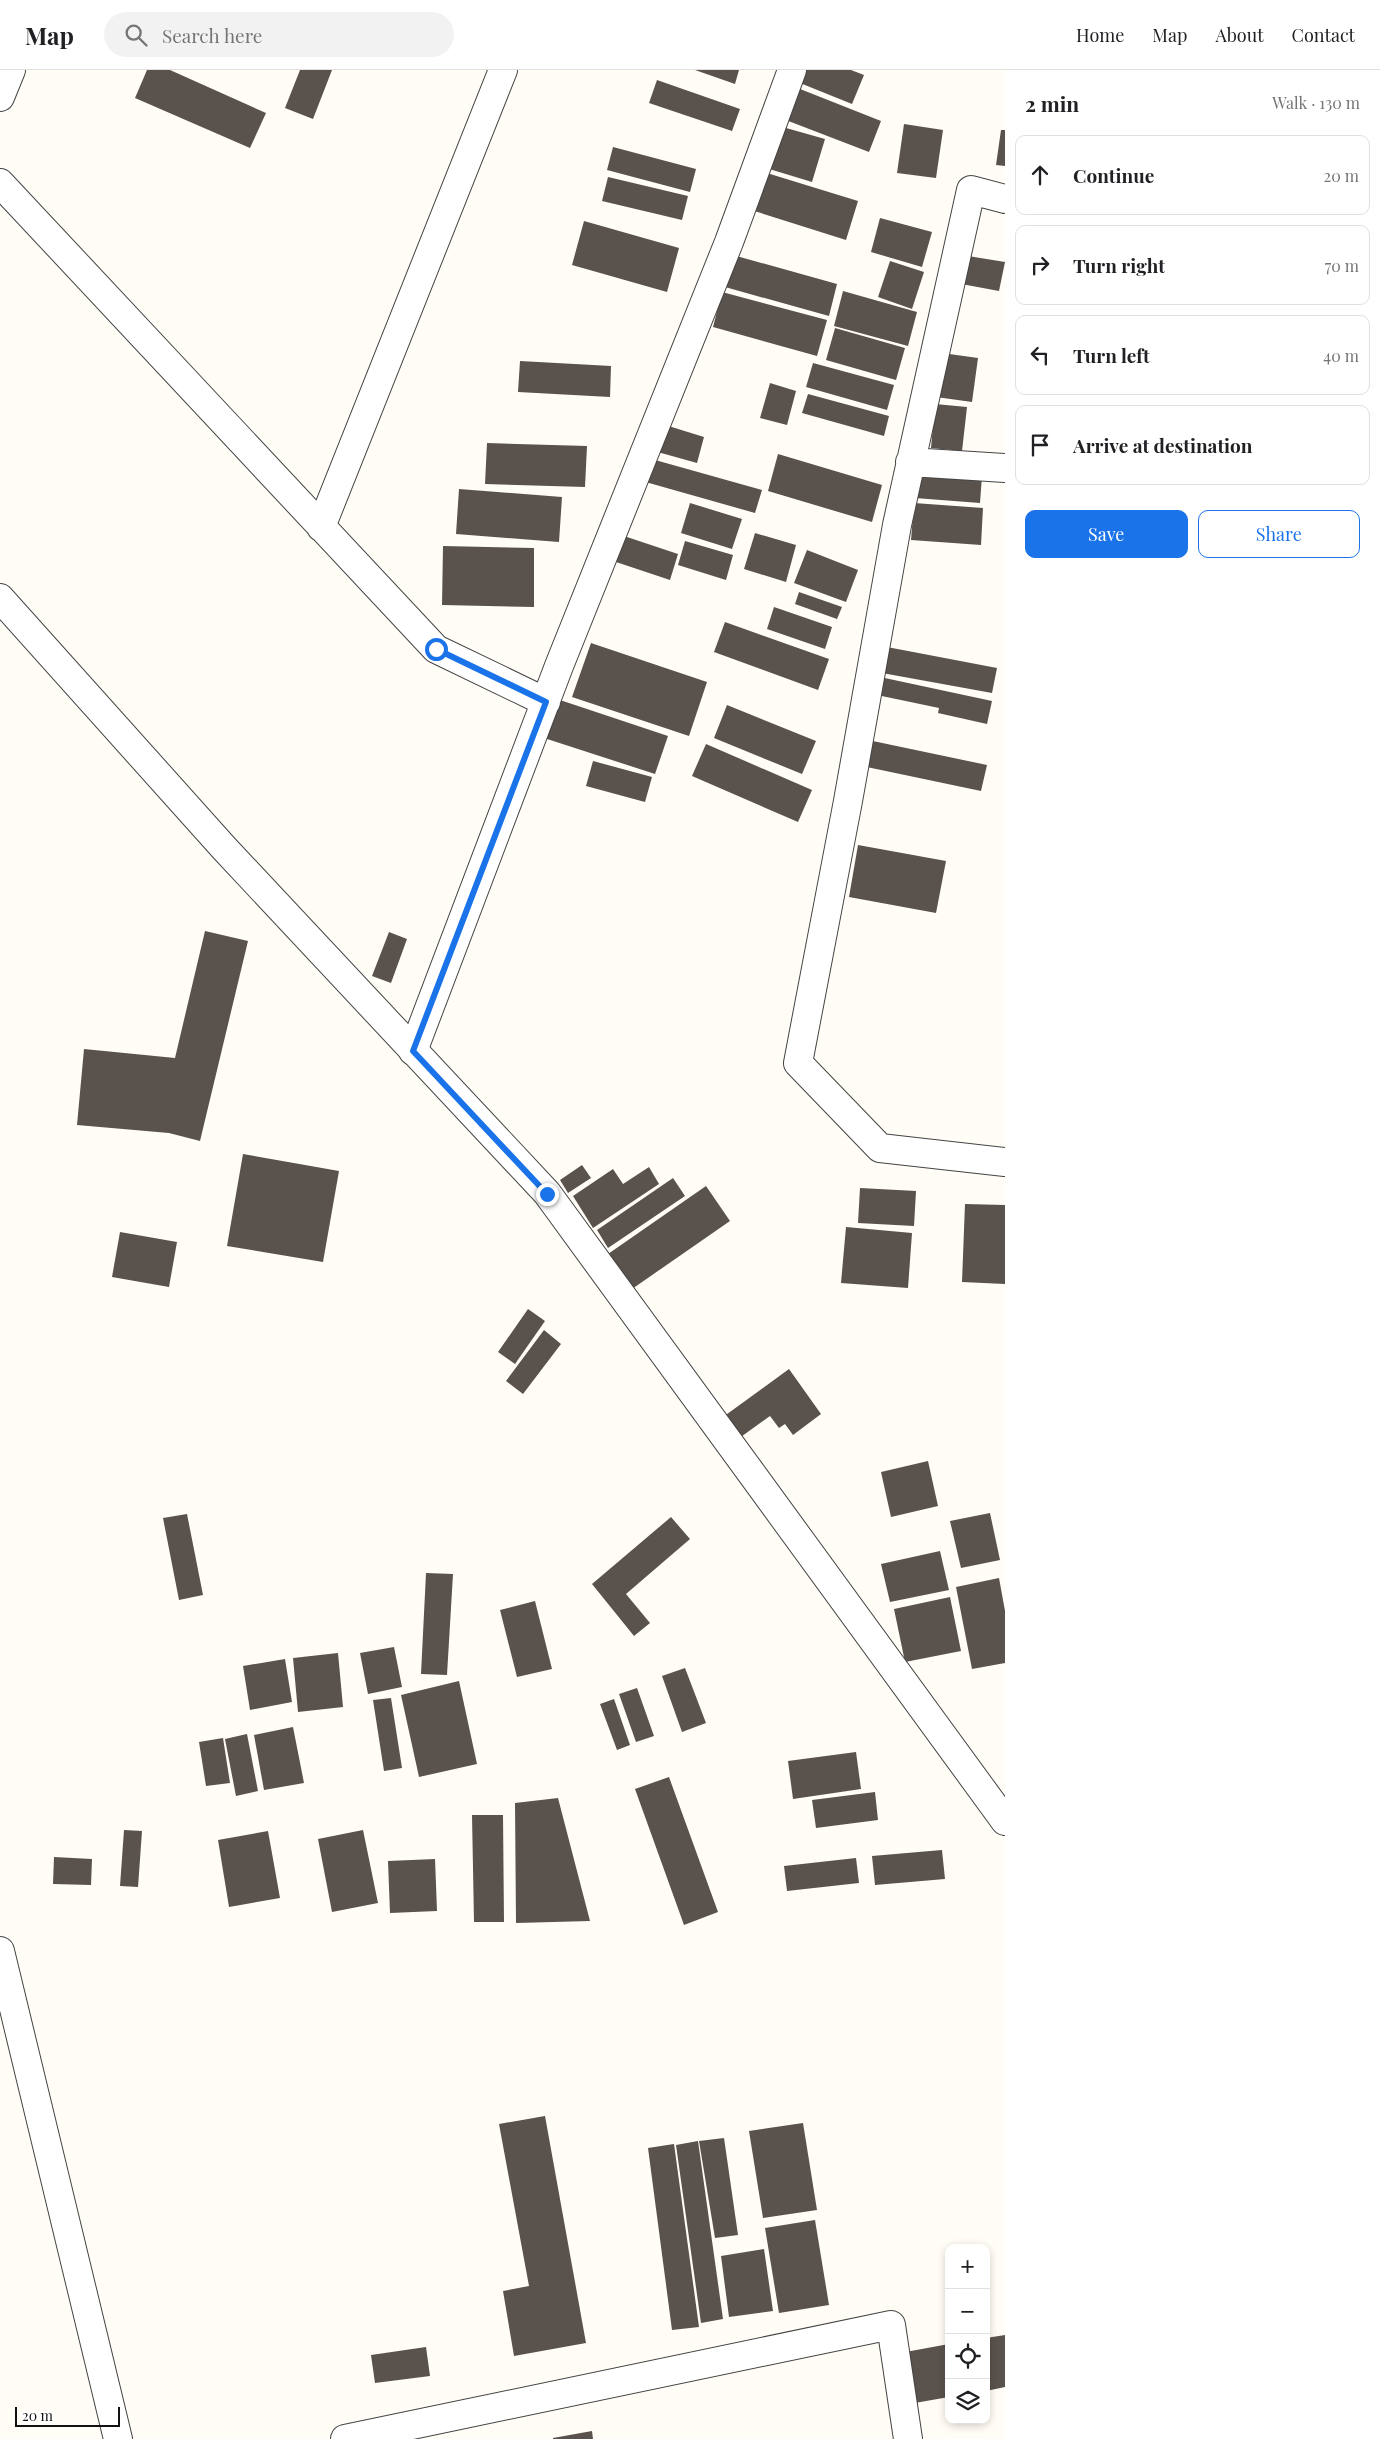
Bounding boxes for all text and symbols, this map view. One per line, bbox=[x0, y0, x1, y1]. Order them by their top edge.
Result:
search box bbox=[104, 12, 454, 57]
text: Map bbox=[25, 19, 74, 51]
icon: search bbox=[122, 21, 150, 49]
text: Search here bbox=[162, 22, 262, 48]
text: Home bbox=[1076, 23, 1124, 47]
text: Map bbox=[1152, 23, 1187, 47]
text: About bbox=[1215, 23, 1264, 47]
text: Contact bbox=[1292, 23, 1355, 47]
text: 2 min bbox=[1025, 89, 1079, 117]
text: Walk · 130 m bbox=[1272, 92, 1360, 113]
icon: ahead bbox=[1026, 161, 1054, 189]
text: Continue bbox=[1073, 162, 1154, 188]
text: 20 m bbox=[1324, 165, 1359, 186]
icon: right bbox=[1026, 251, 1054, 279]
text: Turn right bbox=[1073, 252, 1165, 278]
text: 70 m bbox=[1325, 255, 1359, 276]
icon: left bbox=[1026, 341, 1054, 369]
text: Turn left bbox=[1073, 342, 1150, 368]
text: 40 m bbox=[1323, 345, 1359, 366]
icon: arrive bbox=[1026, 431, 1054, 459]
text: Arrive at destination bbox=[1073, 432, 1253, 458]
button: Save bbox=[1025, 510, 1188, 558]
button: Share bbox=[1198, 510, 1360, 558]
route start bbox=[425, 638, 448, 661]
route end bbox=[536, 1183, 559, 1206]
map controls bbox=[945, 2244, 990, 2424]
button: + bbox=[945, 2244, 990, 2289]
button: − bbox=[945, 2289, 990, 2334]
button: locate bbox=[945, 2334, 990, 2379]
button: layers bbox=[945, 2379, 990, 2424]
scale bar bbox=[15, 2404, 120, 2427]
text: 20 m bbox=[22, 2406, 53, 2425]

